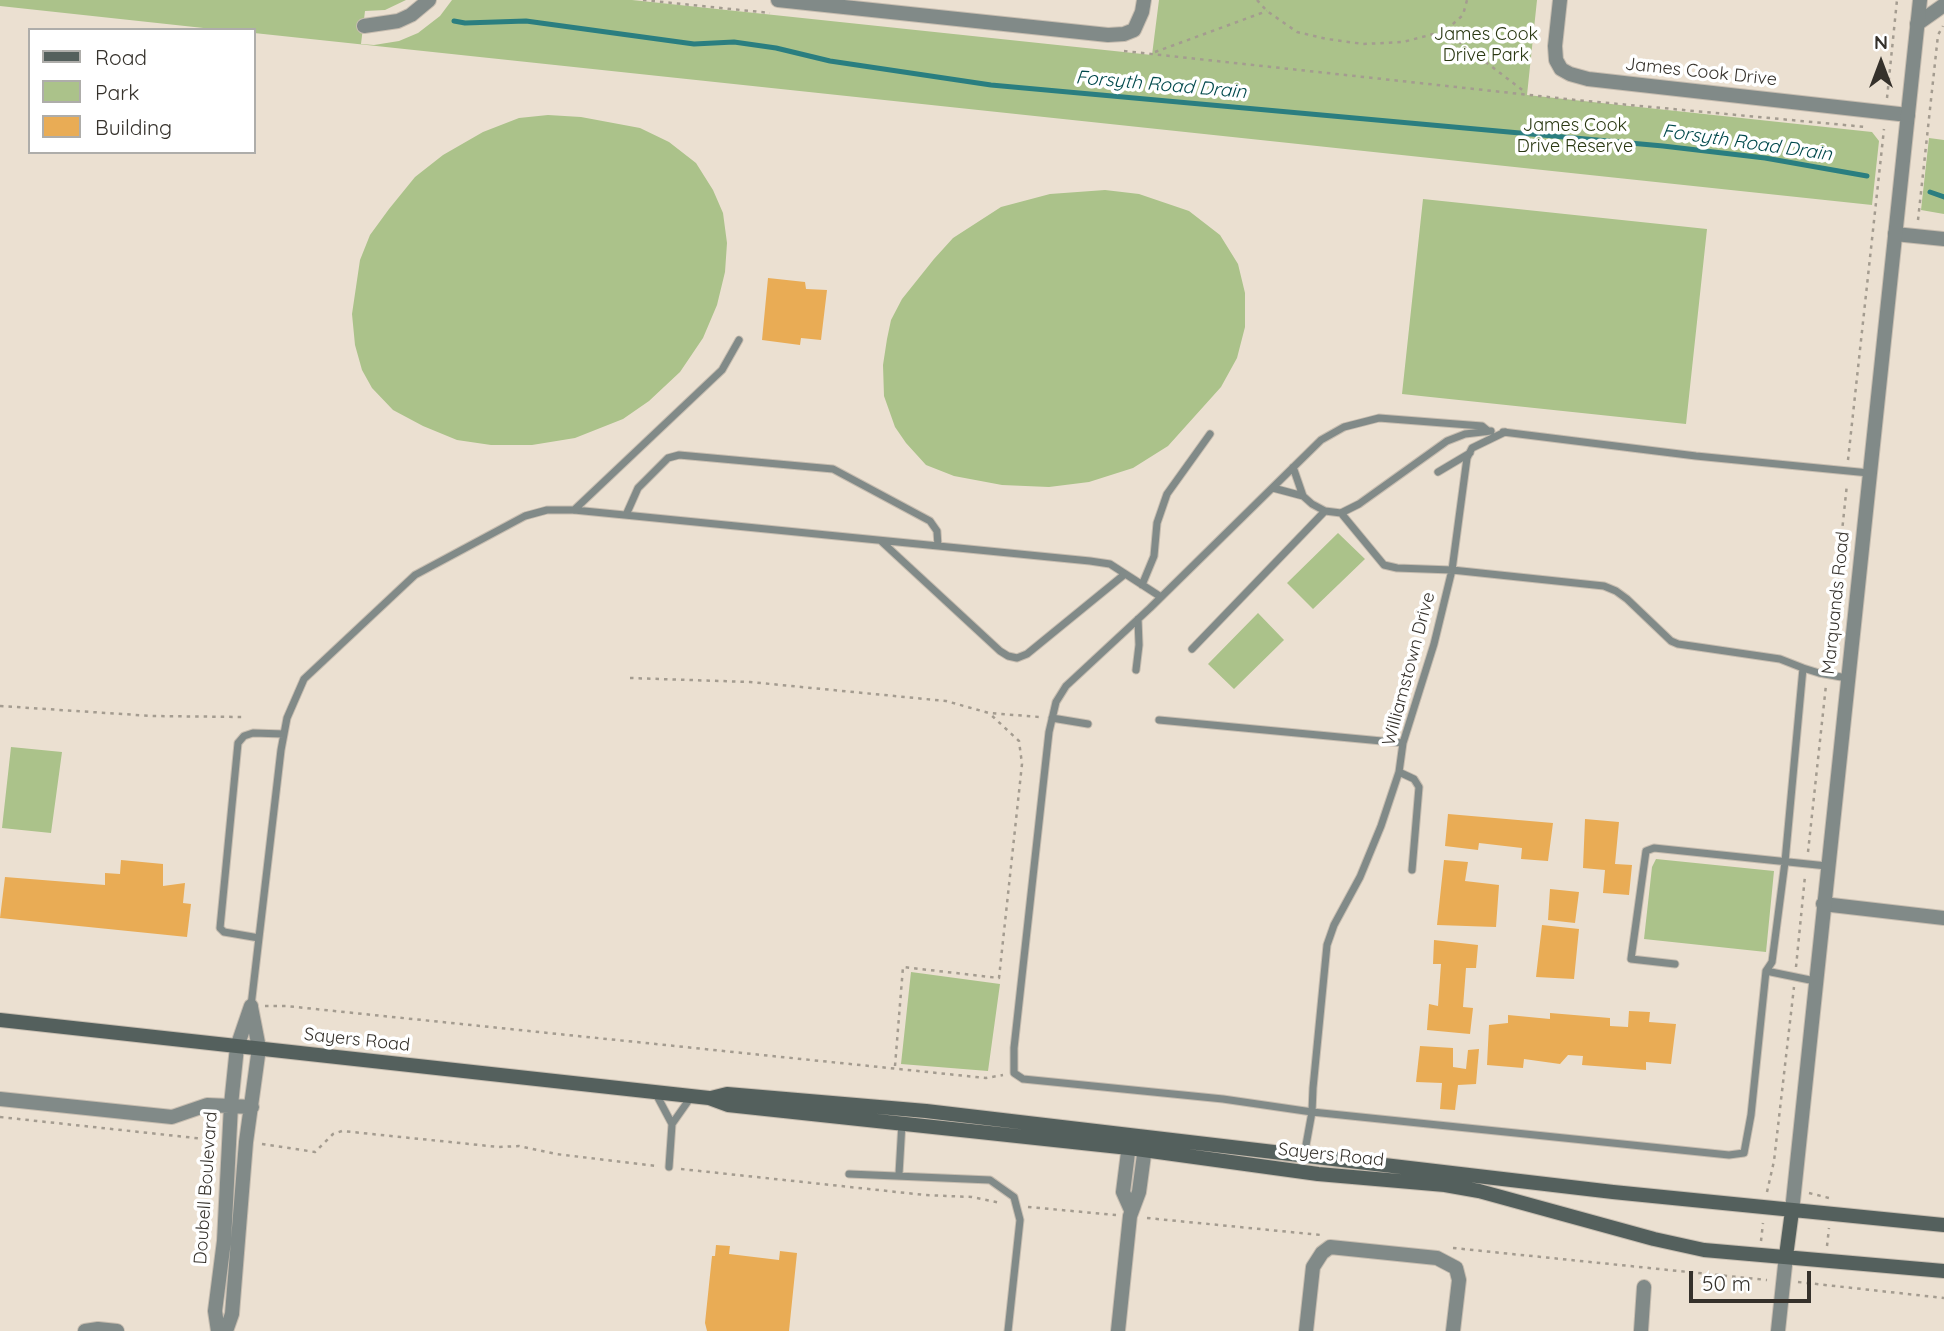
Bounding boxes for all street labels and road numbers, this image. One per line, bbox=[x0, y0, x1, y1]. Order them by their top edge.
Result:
street label: James Cook Drive bbox=[1624, 53, 1778, 91]
street label: Marquands Road bbox=[1818, 530, 1854, 676]
street label: Williamstown Drive bbox=[1378, 590, 1440, 748]
street label: Sayers Road bbox=[303, 1024, 411, 1056]
street label: Doubell Boulevard bbox=[190, 1111, 222, 1265]
street label: Sayers Road bbox=[1277, 1139, 1385, 1171]

